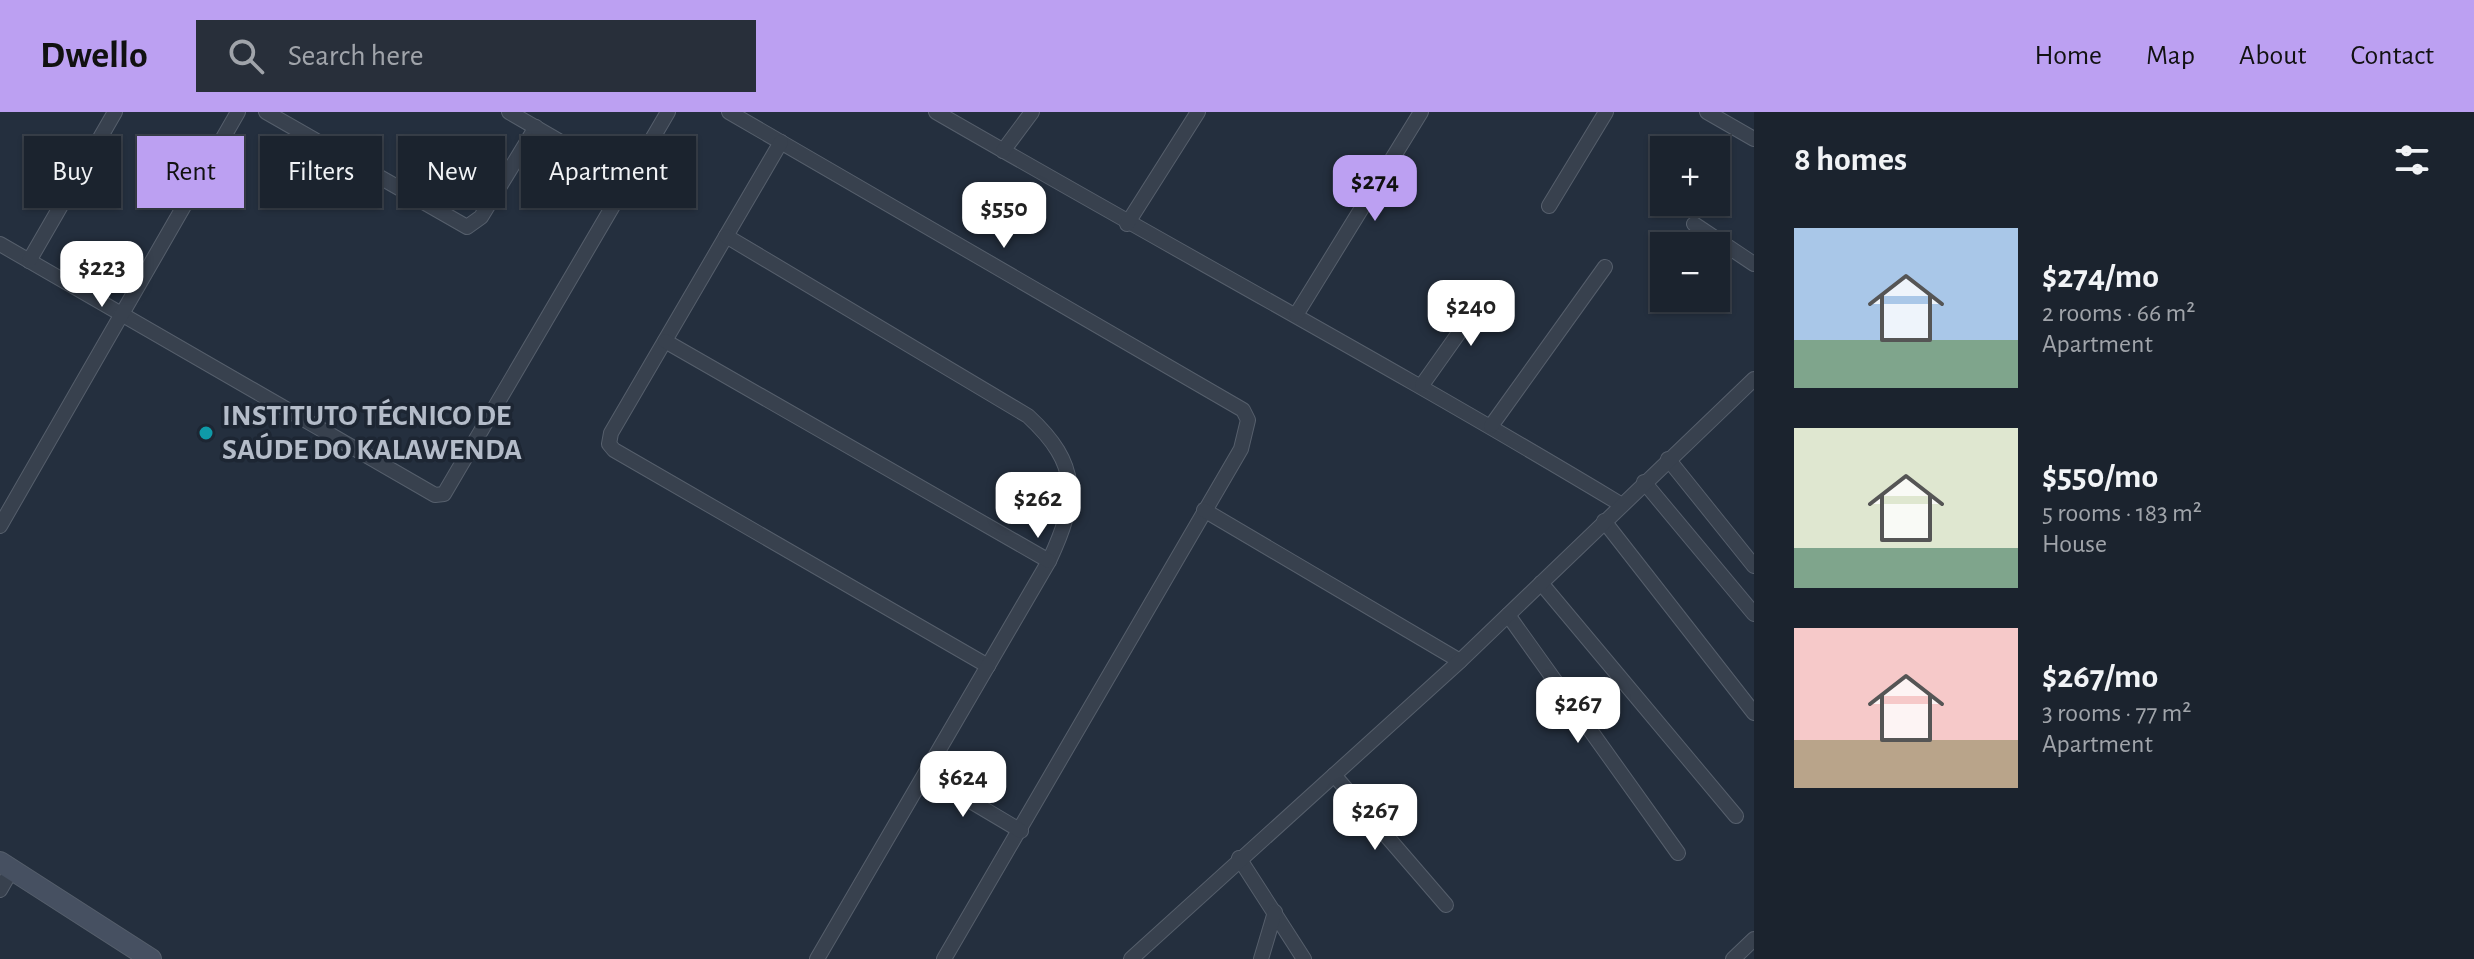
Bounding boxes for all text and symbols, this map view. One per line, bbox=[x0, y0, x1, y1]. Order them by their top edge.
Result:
search box bbox=[196, 20, 756, 92]
icon: search bbox=[224, 34, 268, 78]
text: Dwello bbox=[40, 37, 148, 75]
text: Search here bbox=[288, 41, 424, 71]
text: Home bbox=[2035, 42, 2102, 70]
text: Map bbox=[2146, 42, 2195, 70]
text: About bbox=[2239, 42, 2307, 70]
text: Contact bbox=[2351, 42, 2434, 70]
chip: Buy bbox=[24, 136, 121, 208]
chip: Rent bbox=[137, 136, 244, 208]
chip: Filters bbox=[260, 136, 382, 208]
chip: New bbox=[398, 136, 505, 208]
chip: Apartment bbox=[521, 136, 696, 208]
map controls bbox=[1650, 136, 1730, 312]
button: + bbox=[1650, 136, 1730, 216]
icon: filters bbox=[2390, 138, 2434, 182]
text: 8 homes bbox=[1794, 143, 1907, 177]
pin: $274 bbox=[1328, 155, 1422, 223]
text: $274 bbox=[1351, 168, 1399, 194]
pin: $550 bbox=[957, 182, 1051, 250]
text: $550 bbox=[980, 195, 1028, 221]
button: − bbox=[1650, 232, 1730, 312]
pin: $223 bbox=[55, 241, 149, 309]
text: $223 bbox=[78, 254, 126, 280]
icon: home bbox=[1858, 260, 1954, 356]
text: $274/mo bbox=[2042, 260, 2159, 294]
pin: $240 bbox=[1424, 280, 1518, 348]
text: $240 bbox=[1446, 293, 1496, 319]
text: 2 rooms · 66 m² bbox=[2042, 300, 2195, 326]
text: Apartment bbox=[2042, 331, 2153, 357]
place label: INSTITUTO TÉCNICO DE SAÚDE DO KALAWENDA bbox=[222, 398, 522, 465]
marker: INSTITUTO TÉCNICO DE SAÚDE DO KALAWENDA bbox=[197, 424, 215, 442]
icon: home bbox=[1858, 460, 1954, 556]
text: $550/mo bbox=[2042, 460, 2158, 494]
pin: $262 bbox=[991, 472, 1085, 540]
text: $262 bbox=[1014, 485, 1062, 511]
text: 5 rooms · 183 m² bbox=[2042, 500, 2202, 526]
text: House bbox=[2042, 531, 2107, 557]
icon: home bbox=[1858, 660, 1954, 756]
text: $267/mo bbox=[2042, 660, 2158, 694]
pin: $267 bbox=[1531, 677, 1625, 745]
text: $267 bbox=[1554, 690, 1602, 716]
text: 3 rooms · 77 m² bbox=[2042, 700, 2191, 726]
text: Apartment bbox=[2042, 731, 2153, 757]
pin: $624 bbox=[916, 751, 1010, 819]
text: $624 bbox=[938, 764, 988, 790]
pin: $267 bbox=[1328, 784, 1422, 852]
text: $267 bbox=[1351, 797, 1399, 823]

